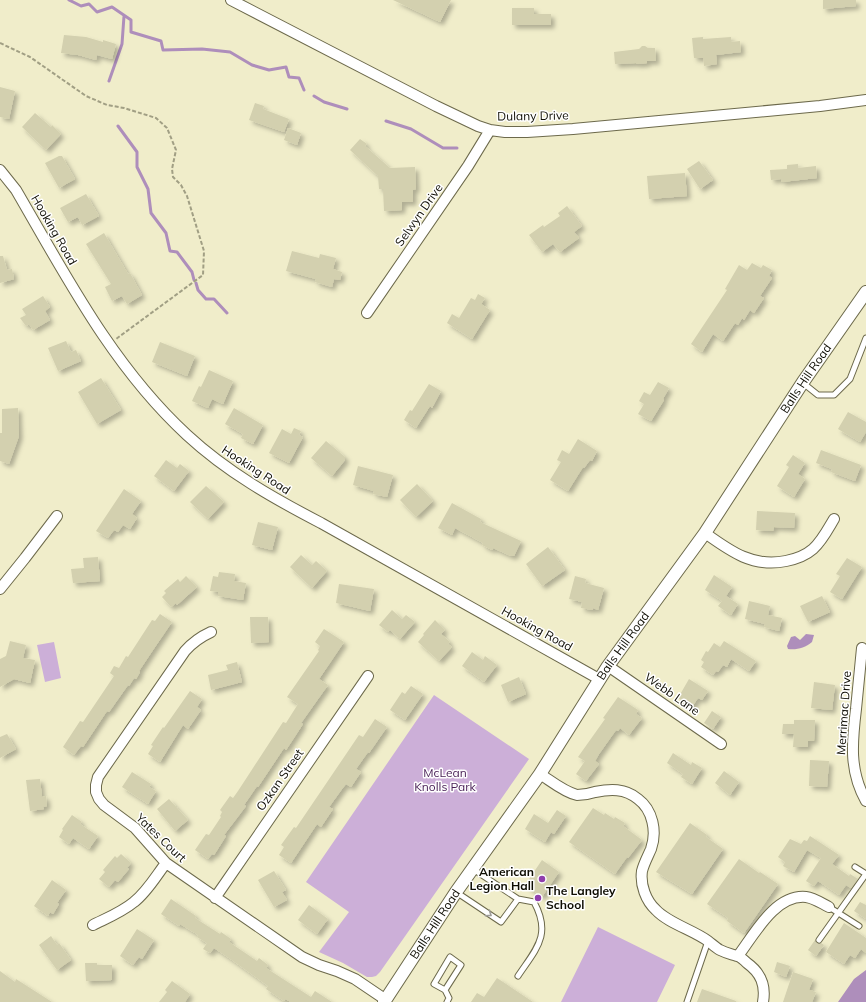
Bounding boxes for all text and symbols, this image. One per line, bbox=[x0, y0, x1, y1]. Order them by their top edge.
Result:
street label: Dulany Drive bbox=[497, 107, 569, 124]
street label: Selwyn Drive bbox=[392, 181, 446, 249]
street label: Hooking Road bbox=[28, 192, 81, 268]
street label: Balls Hill Road bbox=[777, 341, 834, 416]
street label: Hooking Road bbox=[219, 442, 293, 497]
street label: Hooking Road bbox=[499, 603, 575, 654]
street label: Balls Hill Road bbox=[593, 608, 652, 683]
street label: Webb Lane bbox=[642, 669, 703, 718]
street label: Merrimac Drive bbox=[833, 670, 854, 755]
street label: Ozkan Street bbox=[253, 746, 306, 814]
park label: McLean Knolls Park bbox=[414, 765, 477, 794]
street label: Yates Court bbox=[132, 809, 189, 865]
place label: American Legion Hall bbox=[470, 864, 534, 893]
marker: American Legion Hall bbox=[537, 874, 547, 884]
place label: The Langley School bbox=[546, 883, 616, 912]
street label: Balls Hill Road bbox=[406, 886, 463, 962]
marker: The Langley School bbox=[533, 893, 543, 903]
one-way arrow bbox=[484, 909, 491, 916]

